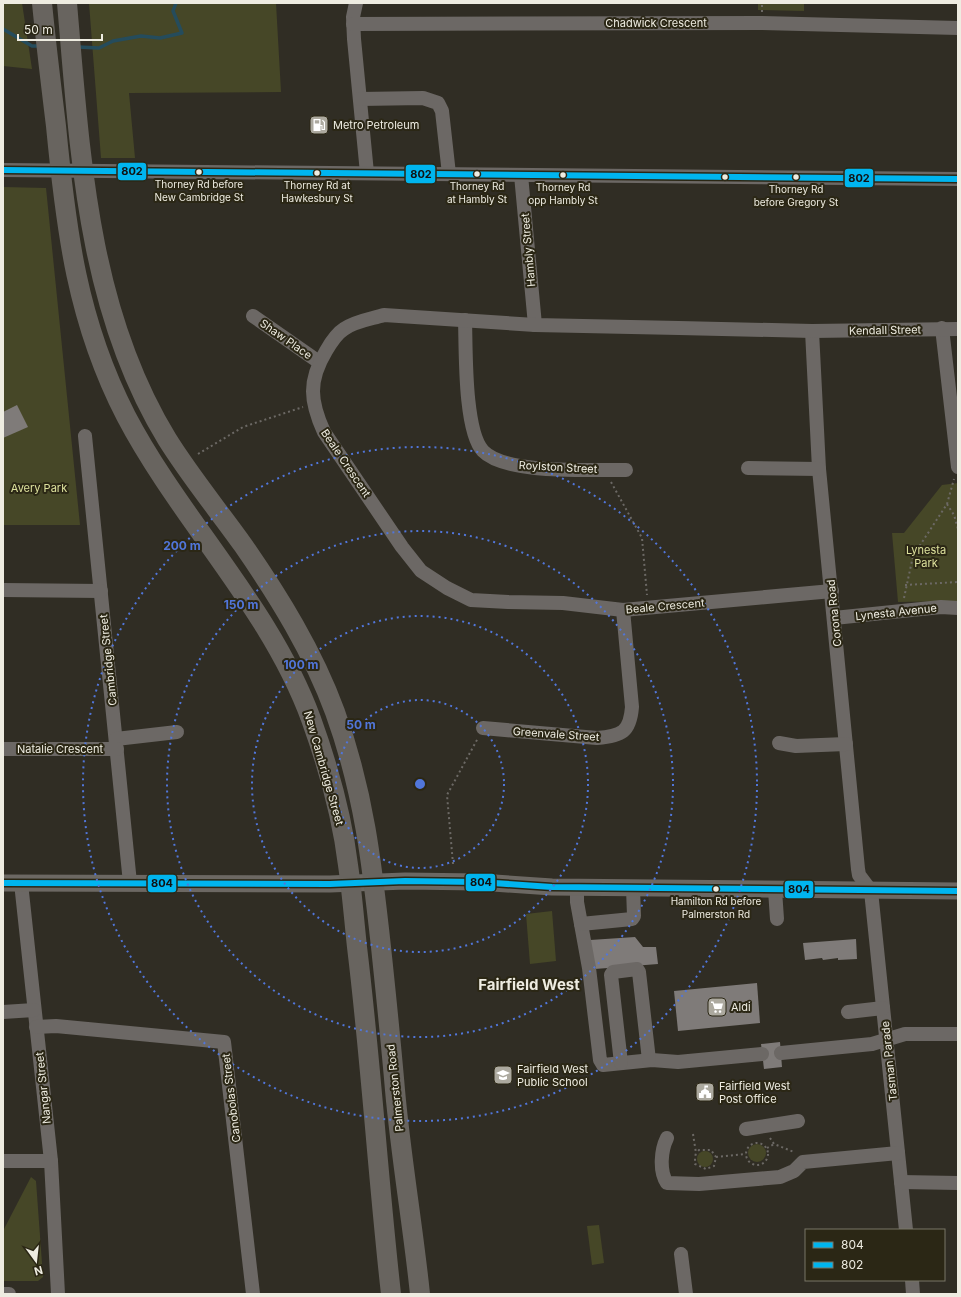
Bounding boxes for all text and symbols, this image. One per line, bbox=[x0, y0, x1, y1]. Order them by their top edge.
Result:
scale bar bbox=[18, 16, 102, 42]
street label: Chadwick Crescent bbox=[605, 16, 707, 30]
text: 50 m bbox=[24, 22, 53, 37]
fuel station icon: Metro Petroleum bbox=[308, 114, 330, 136]
place label: Metro Petroleum bbox=[333, 118, 419, 132]
line badge: 802 bbox=[117, 162, 147, 181]
text: 802 bbox=[121, 164, 143, 178]
line badge: 802 bbox=[405, 164, 436, 184]
marker: Thorney Rd before New Cambridge St bbox=[194, 167, 204, 177]
text: 802 bbox=[410, 167, 432, 181]
marker: Thorney Rd at Hawkesbury St bbox=[312, 168, 322, 178]
line badge: 802 bbox=[844, 168, 874, 188]
marker: Thorney Rd at Hambly St bbox=[472, 169, 482, 179]
marker: Thorney Rd opp Hambly St bbox=[558, 170, 568, 180]
text: 802 bbox=[848, 171, 870, 185]
unlabelled marker bbox=[720, 172, 730, 182]
marker: Thorney Rd before Gregory St bbox=[791, 172, 801, 182]
place label: Thorney Rd before New Cambridge St bbox=[155, 178, 244, 203]
place label: Thorney Rd at Hawkesbury St bbox=[281, 179, 354, 204]
place label: Thorney Rd at Hambly St bbox=[447, 180, 508, 205]
place label: Thorney Rd opp Hambly St bbox=[528, 181, 599, 206]
place label: Thorney Rd before Gregory St bbox=[754, 183, 839, 208]
street label: Hambly Street bbox=[518, 212, 538, 287]
street label: Shaw Place bbox=[257, 316, 315, 362]
street label: Kendall Street bbox=[849, 322, 922, 338]
street label: Beale Crescent bbox=[318, 426, 374, 500]
street label: Roylston Street bbox=[518, 458, 598, 476]
park label: Avery Park bbox=[11, 481, 67, 495]
text: 200 m bbox=[163, 538, 201, 553]
park label: Lynesta Park bbox=[906, 543, 946, 570]
street label: Corona Road bbox=[824, 579, 844, 647]
street label: Beale Crescent bbox=[625, 596, 705, 616]
text: 150 m bbox=[224, 597, 258, 612]
street label: Lynesta Avenue bbox=[855, 601, 937, 623]
street label: Cambridge Street bbox=[96, 613, 120, 706]
text: 100 m bbox=[283, 657, 319, 672]
street label: New Cambridge Street bbox=[301, 709, 347, 827]
text: 50 m bbox=[346, 717, 376, 732]
street label: Greenvale Street bbox=[512, 724, 600, 744]
street label: Natalie Crescent bbox=[17, 742, 103, 756]
centre of rings bbox=[413, 777, 427, 791]
line badge: 804 bbox=[465, 873, 496, 892]
line badge: 804 bbox=[147, 874, 177, 893]
text: 804 bbox=[470, 875, 492, 889]
text: 804 bbox=[151, 876, 173, 890]
line badge: 804 bbox=[784, 880, 814, 899]
text: 804 bbox=[788, 882, 810, 896]
marker: Hamilton Rd before Palmerston Rd bbox=[711, 884, 721, 894]
place label: Hamilton Rd before Palmerston Rd bbox=[671, 895, 762, 920]
district label: Fairfield West bbox=[478, 975, 580, 994]
supermarket icon: Aldi bbox=[706, 996, 728, 1018]
place label: Aldi bbox=[731, 1000, 751, 1014]
street label: Tasman Parade bbox=[878, 1020, 900, 1102]
street label: Palmerston Road bbox=[383, 1043, 407, 1133]
street label: Nangar Street bbox=[32, 1051, 54, 1125]
street label: Canobolas Street bbox=[219, 1052, 243, 1143]
place label: Fairfield West Public School bbox=[517, 1062, 589, 1089]
school or university icon: Fairfield West Public School bbox=[492, 1064, 514, 1086]
place label: Fairfield West Post Office bbox=[719, 1079, 791, 1106]
public building icon: Fairfield West Post Office bbox=[694, 1081, 716, 1103]
legend bbox=[805, 1229, 945, 1281]
text: 804 bbox=[841, 1237, 864, 1252]
north arrow bbox=[16, 1241, 56, 1281]
text: 802 bbox=[841, 1257, 863, 1272]
text: N bbox=[33, 1263, 44, 1279]

